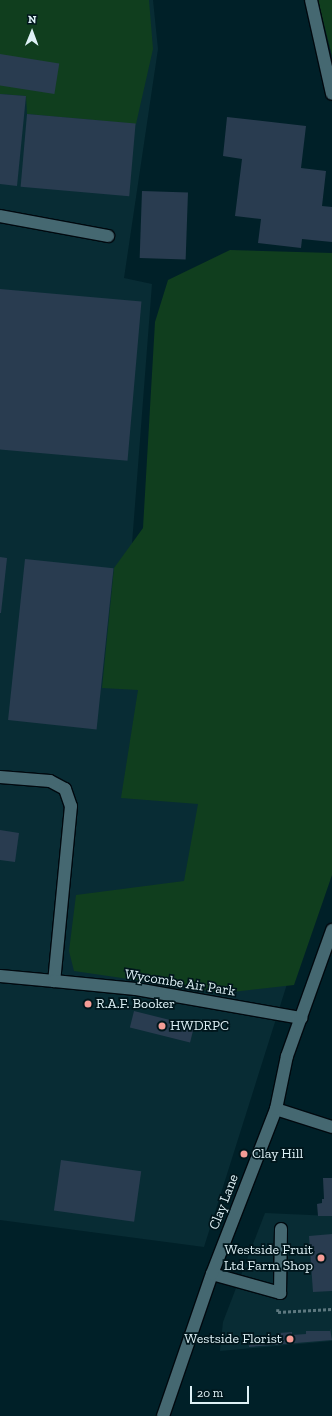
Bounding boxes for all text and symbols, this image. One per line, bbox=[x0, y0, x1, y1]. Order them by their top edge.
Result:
north arrow bbox=[12, 12, 52, 52]
text: N bbox=[28, 13, 37, 26]
street label: Wycombe Air Park bbox=[123, 966, 237, 1000]
place label: R.A.F. Booker bbox=[96, 996, 175, 1012]
marker: R.A.F. Booker bbox=[83, 999, 93, 1009]
place label: HWDRPC bbox=[170, 1018, 229, 1034]
marker: HWDRPC bbox=[157, 1021, 167, 1031]
place label: Clay Hill bbox=[252, 1146, 304, 1162]
marker: Clay Hill bbox=[239, 1149, 249, 1159]
street label: Clay Lane bbox=[206, 1172, 242, 1232]
place label: Westside Fruit Ltd Farm Shop bbox=[224, 1242, 313, 1274]
marker: Westside Fruit Ltd Farm Shop bbox=[316, 1253, 326, 1263]
place label: Westside Florist bbox=[184, 1331, 282, 1347]
marker: Westside Florist bbox=[285, 1334, 295, 1344]
scale bar bbox=[192, 1378, 251, 1404]
text: 20 m bbox=[197, 1386, 223, 1400]

